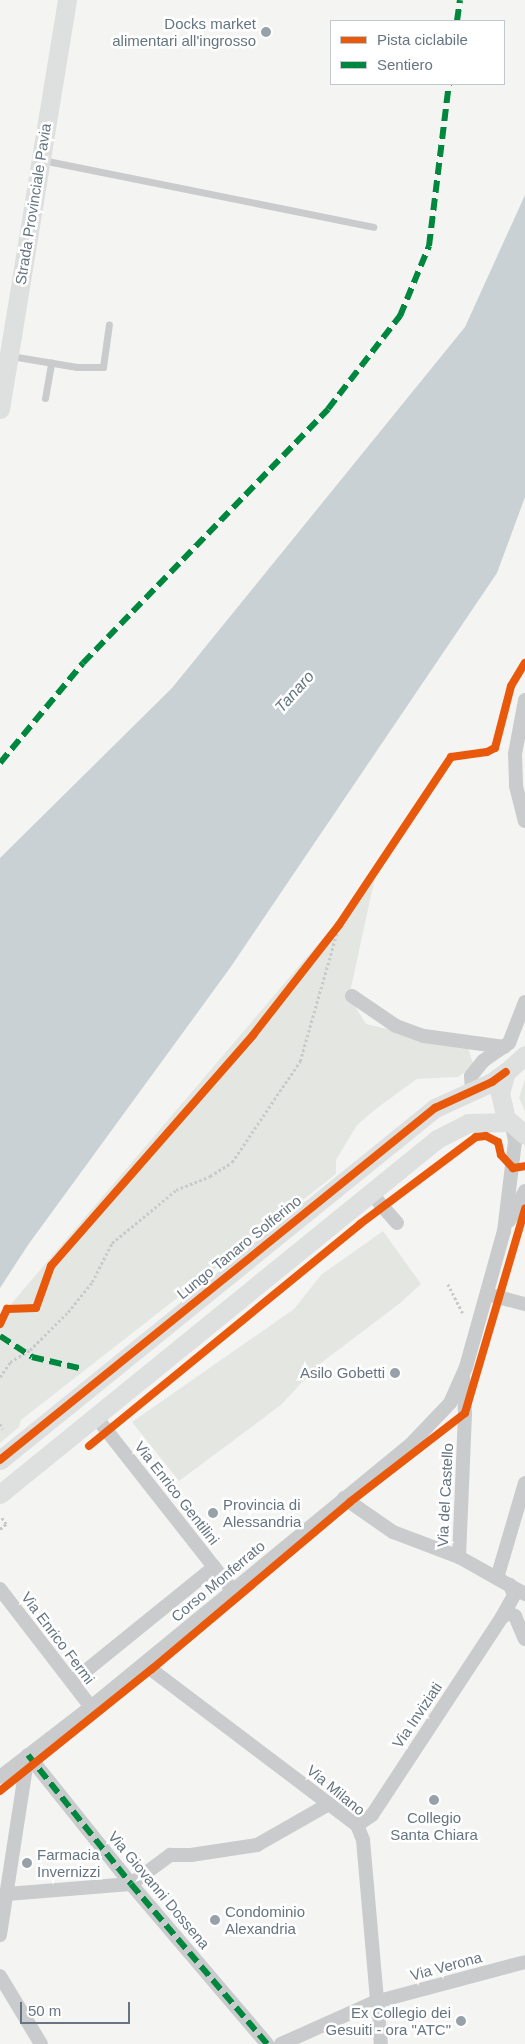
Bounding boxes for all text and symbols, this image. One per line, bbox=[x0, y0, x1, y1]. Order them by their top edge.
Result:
place label: Docks market alimentari all'ingrosso bbox=[112, 14, 256, 49]
legend bbox=[330, 20, 505, 85]
marker: Docks market alimentari all'ingrosso bbox=[260, 26, 272, 38]
text: Pista ciclabile bbox=[377, 31, 468, 48]
text: Sentiero bbox=[377, 56, 433, 73]
street label: Strada Provinciale Pavia bbox=[11, 122, 55, 286]
water label: Tanaro bbox=[271, 667, 319, 717]
street label: Lungo Tanaro Solferino bbox=[173, 1191, 305, 1303]
place label: Asilo Gobetti bbox=[300, 1364, 385, 1382]
marker: Asilo Gobetti bbox=[389, 1367, 401, 1379]
street label: Via Enrico Gentilini bbox=[131, 1438, 223, 1548]
street label: Via del Castello bbox=[433, 1443, 457, 1547]
place label: Provincia di Alessandria bbox=[223, 1495, 301, 1530]
marker: Provincia di Alessandria bbox=[207, 1507, 219, 1519]
street label: Corso Monferrato bbox=[168, 1537, 268, 1625]
street label: Via Enrico Fermi bbox=[18, 1588, 98, 1688]
street label: Via Inviziati bbox=[388, 1679, 446, 1751]
street label: Via Milano bbox=[303, 1761, 369, 1819]
marker: Collegio Santa Chiara bbox=[428, 1794, 440, 1806]
place label: Collegio Santa Chiara bbox=[390, 1808, 478, 1843]
street label: Via Giovanni Dossena bbox=[104, 1827, 214, 1953]
place label: Farmacia Invernizzi bbox=[37, 1845, 100, 1880]
marker: Farmacia Invernizzi bbox=[21, 1857, 33, 1869]
place label: Condominio Alexandria bbox=[225, 1902, 305, 1937]
marker: Condominio Alexandria bbox=[209, 1914, 221, 1926]
street label: Via Verona bbox=[408, 1948, 484, 1984]
scale bar bbox=[22, 1992, 132, 2024]
text: 50 m bbox=[28, 2002, 61, 2019]
place label: Ex Collegio dei Gesuiti - ora "ATC" bbox=[326, 2003, 451, 2038]
marker: Ex Collegio dei Gesuiti - ora "ATC" bbox=[455, 2015, 467, 2027]

